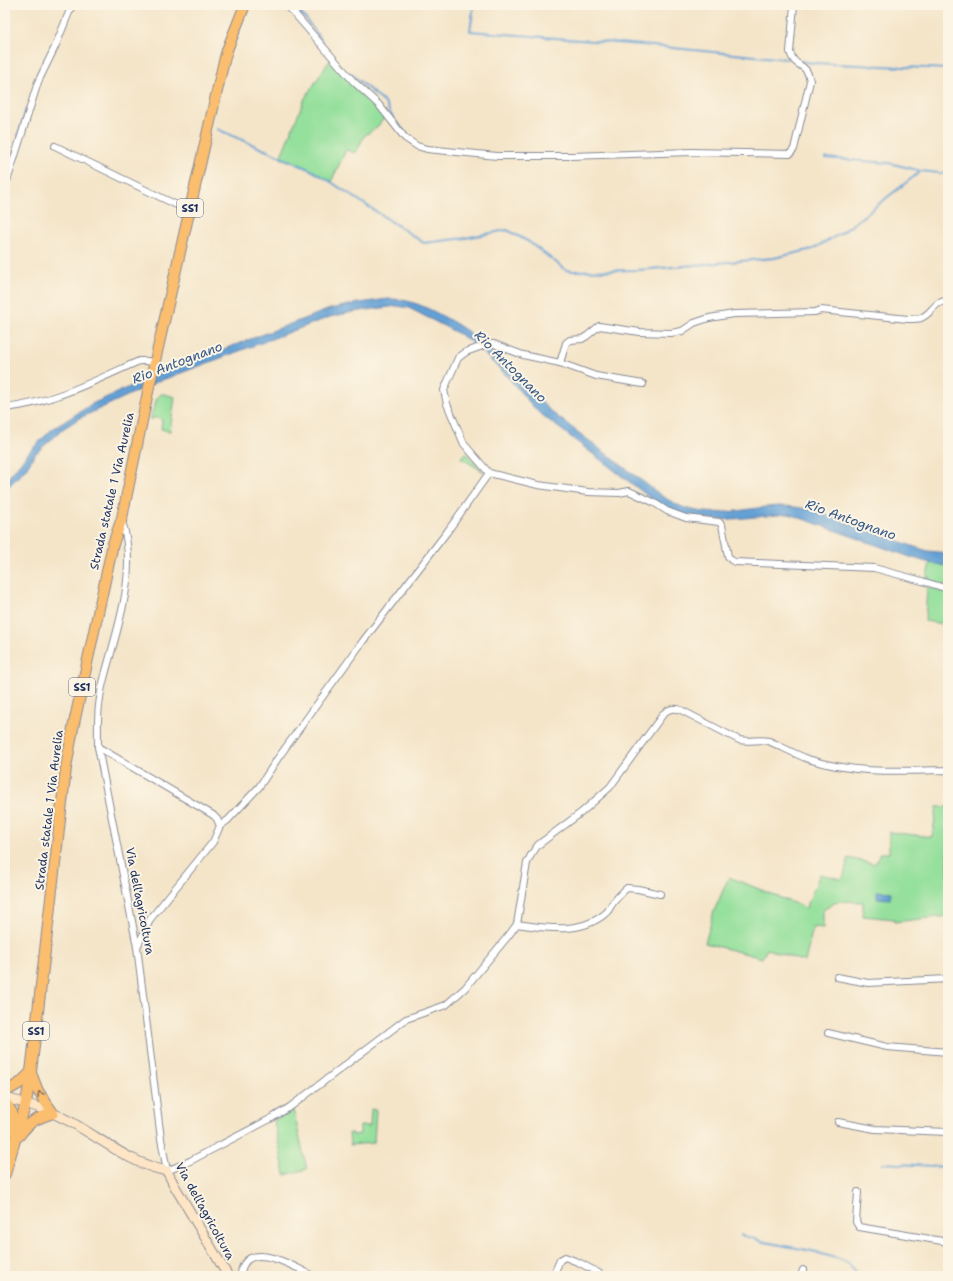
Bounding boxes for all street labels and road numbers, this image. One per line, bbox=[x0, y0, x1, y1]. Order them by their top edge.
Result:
road number: SS1 bbox=[177, 199, 203, 217]
street label: Strada statale 1 Via Aurelia bbox=[86, 410, 138, 571]
road number: SS1 bbox=[69, 678, 95, 696]
street label: Strada statale 1 Via Aurelia bbox=[31, 728, 67, 891]
street label: Via dell'agricoltura bbox=[122, 846, 158, 957]
road number: SS1 bbox=[23, 1022, 49, 1040]
street label: Via dell'agricoltura bbox=[172, 1159, 239, 1263]

